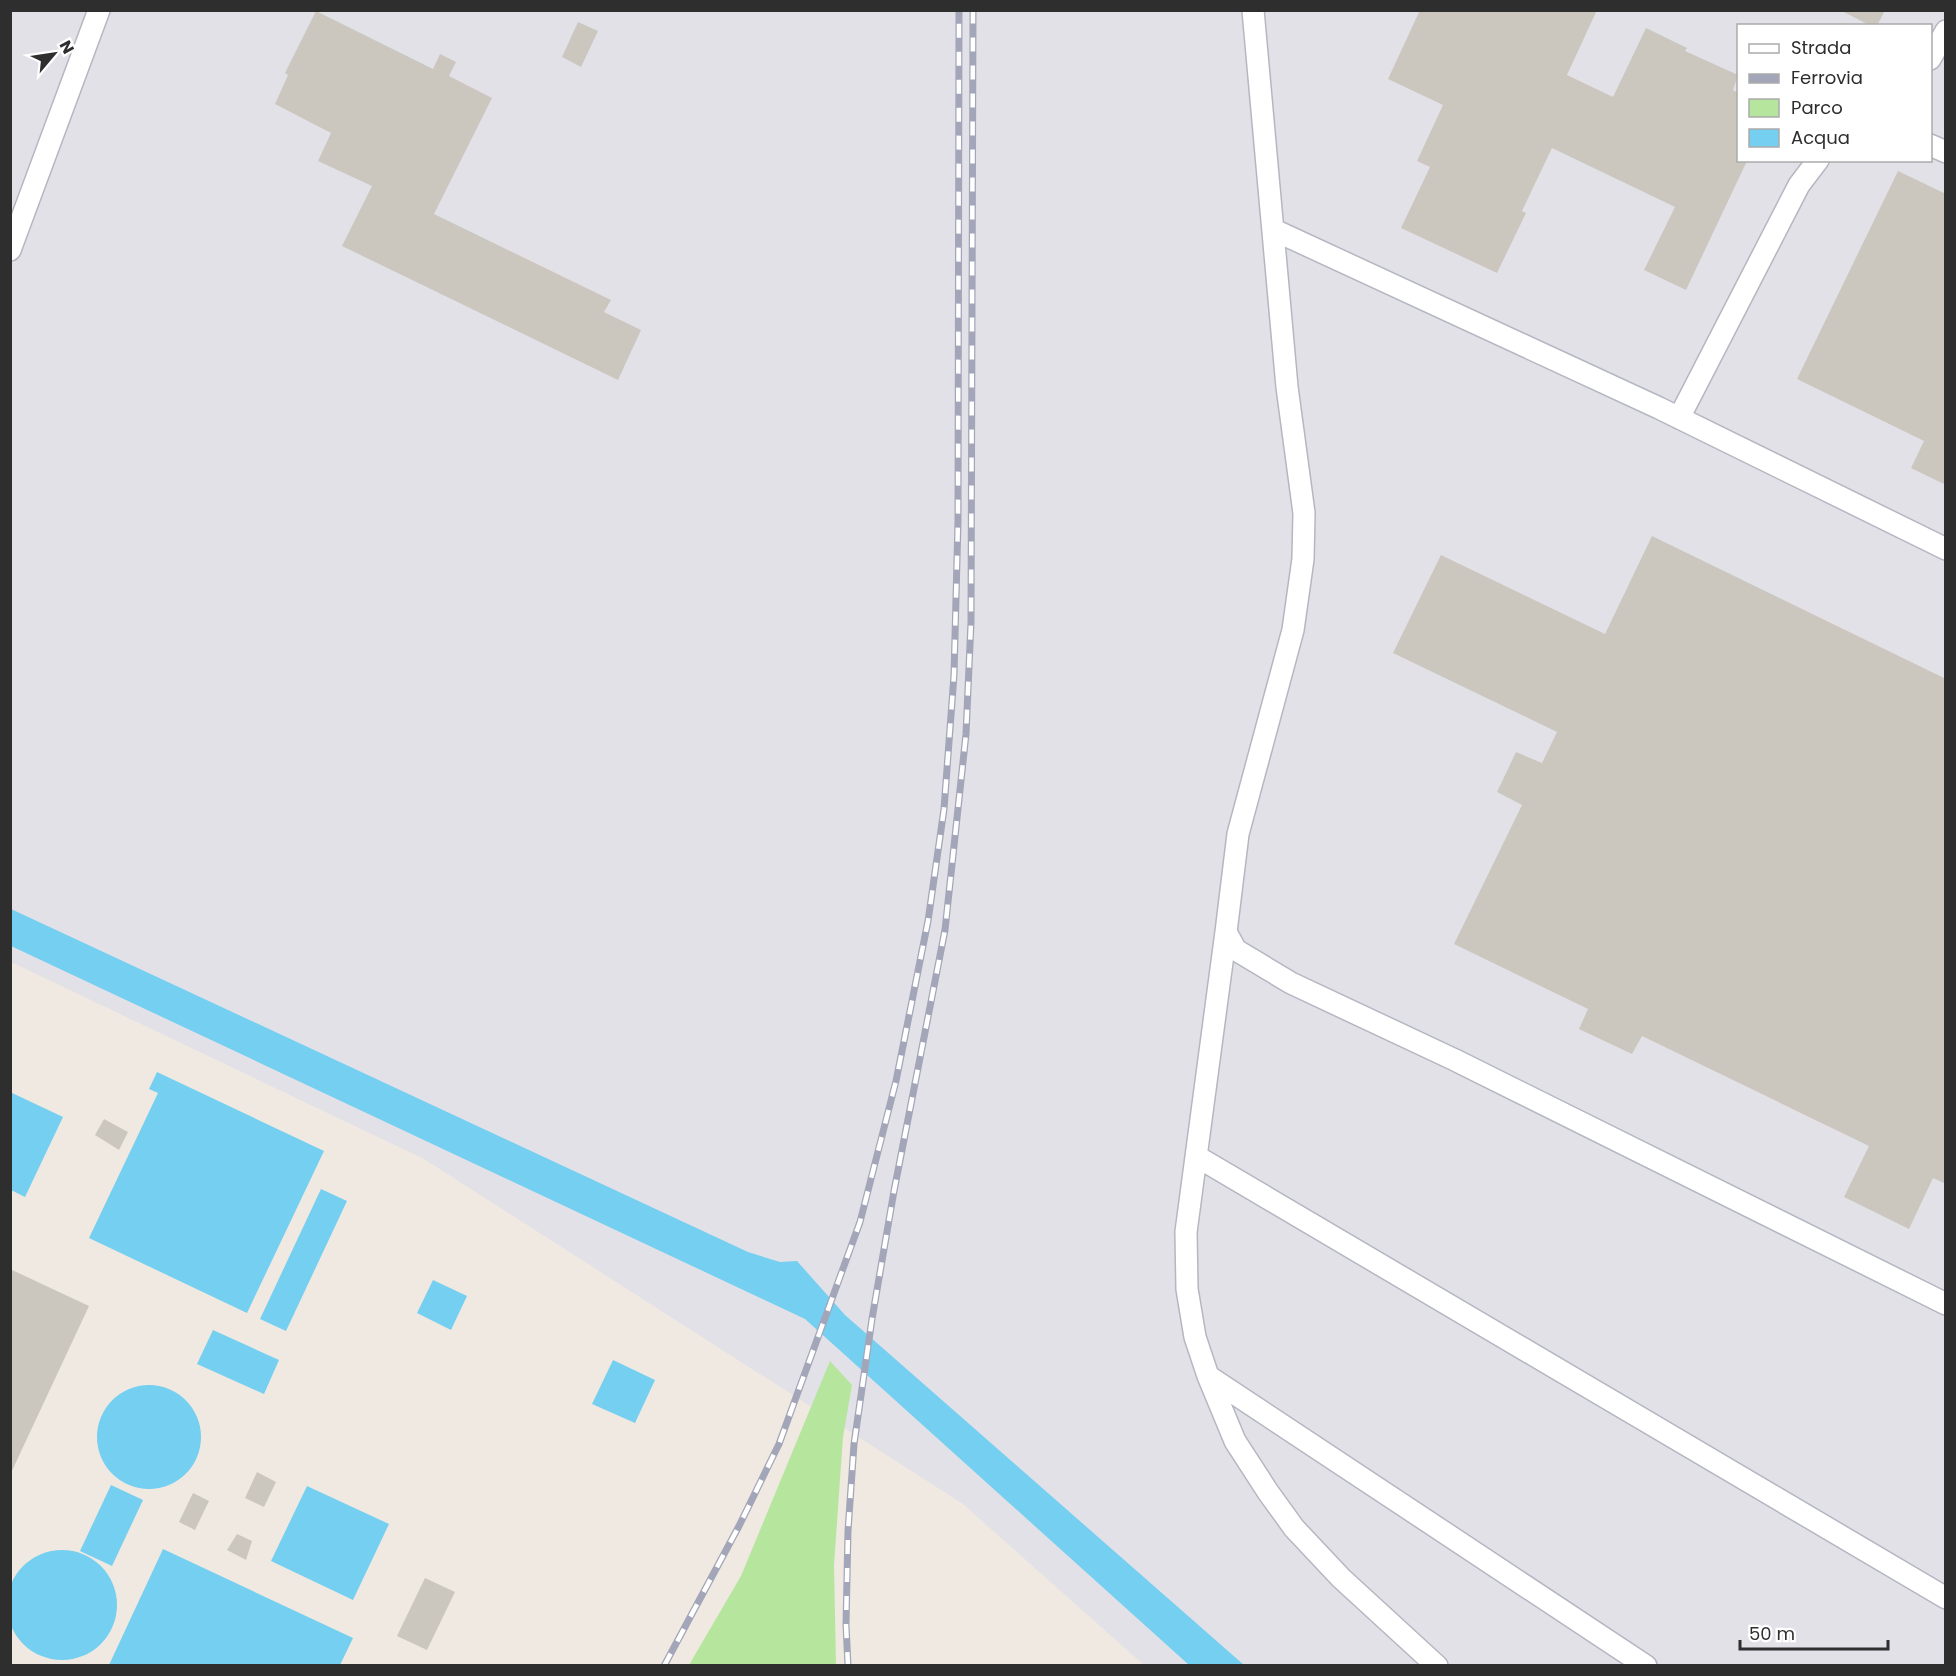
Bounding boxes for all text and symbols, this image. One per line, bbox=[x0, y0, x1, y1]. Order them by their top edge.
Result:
north arrow bbox=[24, 24, 84, 84]
legend bbox=[1737, 24, 1932, 162]
text: Strada bbox=[1791, 35, 1851, 60]
text: N bbox=[54, 36, 80, 58]
text: Ferrovia bbox=[1791, 65, 1863, 90]
text: Parco bbox=[1791, 95, 1843, 120]
text: Acqua bbox=[1791, 125, 1850, 150]
scale bar bbox=[1740, 1613, 1888, 1651]
text: 50 m bbox=[1749, 1621, 1795, 1646]

